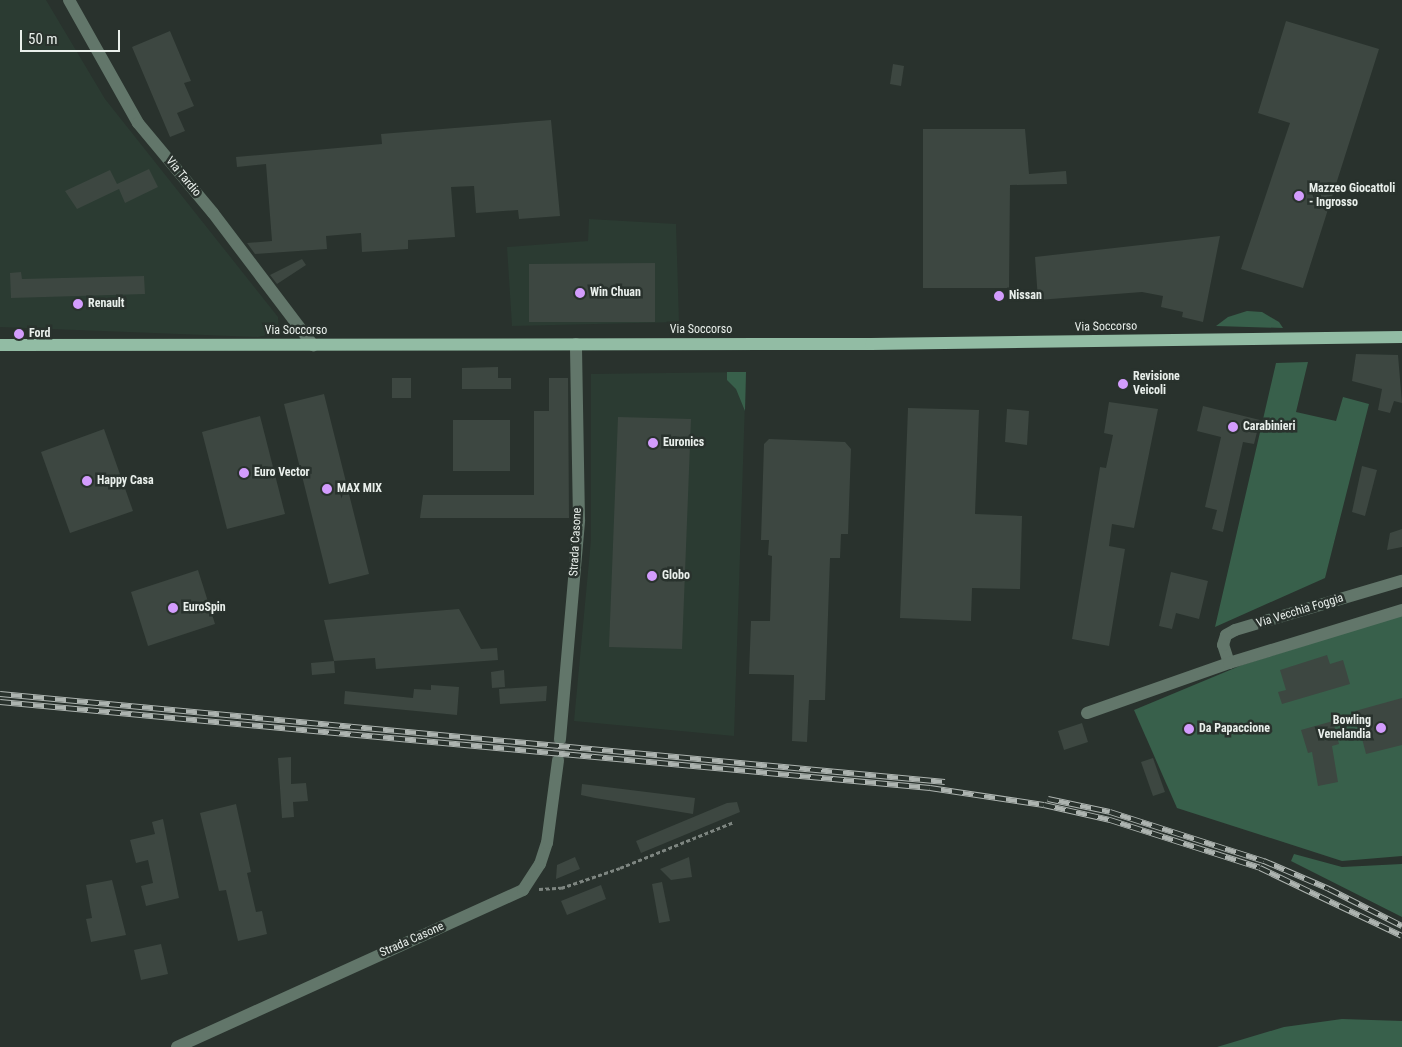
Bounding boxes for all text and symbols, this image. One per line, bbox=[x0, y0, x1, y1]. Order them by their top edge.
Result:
scale bar bbox=[22, 20, 122, 52]
text: 50 m bbox=[28, 30, 58, 48]
street label: Via Tardio bbox=[162, 154, 204, 200]
place label: Mazzeo Giocattoli - Ingrosso bbox=[1309, 182, 1395, 210]
marker: Mazzeo Giocattoli - Ingrosso bbox=[1293, 190, 1305, 202]
place label: Win Chuan bbox=[590, 286, 641, 300]
marker: Win Chuan bbox=[574, 287, 586, 299]
place label: Nissan bbox=[1009, 289, 1042, 303]
marker: Nissan bbox=[993, 290, 1005, 302]
place label: Renault bbox=[88, 297, 125, 311]
marker: Renault bbox=[72, 298, 84, 310]
street label: Via Soccorso bbox=[1075, 319, 1137, 335]
street label: Via Soccorso bbox=[670, 323, 732, 337]
street label: Via Soccorso bbox=[265, 324, 327, 338]
place label: Ford bbox=[29, 327, 50, 341]
marker: Ford bbox=[13, 328, 25, 340]
place label: Revisione Veicoli bbox=[1133, 370, 1180, 398]
marker: Revisione Veicoli bbox=[1117, 378, 1129, 390]
place label: Carabinieri bbox=[1243, 420, 1296, 434]
marker: Carabinieri bbox=[1227, 421, 1239, 433]
place label: Euronics bbox=[663, 436, 704, 450]
marker: Euronics bbox=[647, 437, 659, 449]
place label: Euro Vector bbox=[254, 466, 310, 480]
marker: Euro Vector bbox=[238, 467, 250, 479]
place label: Happy Casa bbox=[97, 474, 154, 488]
marker: Happy Casa bbox=[81, 475, 93, 487]
place label: MAX MIX bbox=[337, 482, 382, 496]
marker: MAX MIX bbox=[321, 483, 333, 495]
street label: Strada Casone bbox=[567, 507, 585, 577]
place label: Globo bbox=[662, 569, 690, 583]
marker: Globo bbox=[646, 570, 658, 582]
street label: Via Vecchia Foggia bbox=[1255, 591, 1345, 631]
place label: EuroSpin bbox=[183, 601, 226, 615]
marker: EuroSpin bbox=[167, 602, 179, 614]
place label: Bowling Venelandia bbox=[1318, 714, 1371, 742]
place label: Da Papaccione bbox=[1199, 722, 1270, 736]
marker: Bowling Venelandia bbox=[1375, 722, 1387, 734]
marker: Da Papaccione bbox=[1183, 723, 1195, 735]
street label: Strada Casone bbox=[378, 919, 446, 961]

